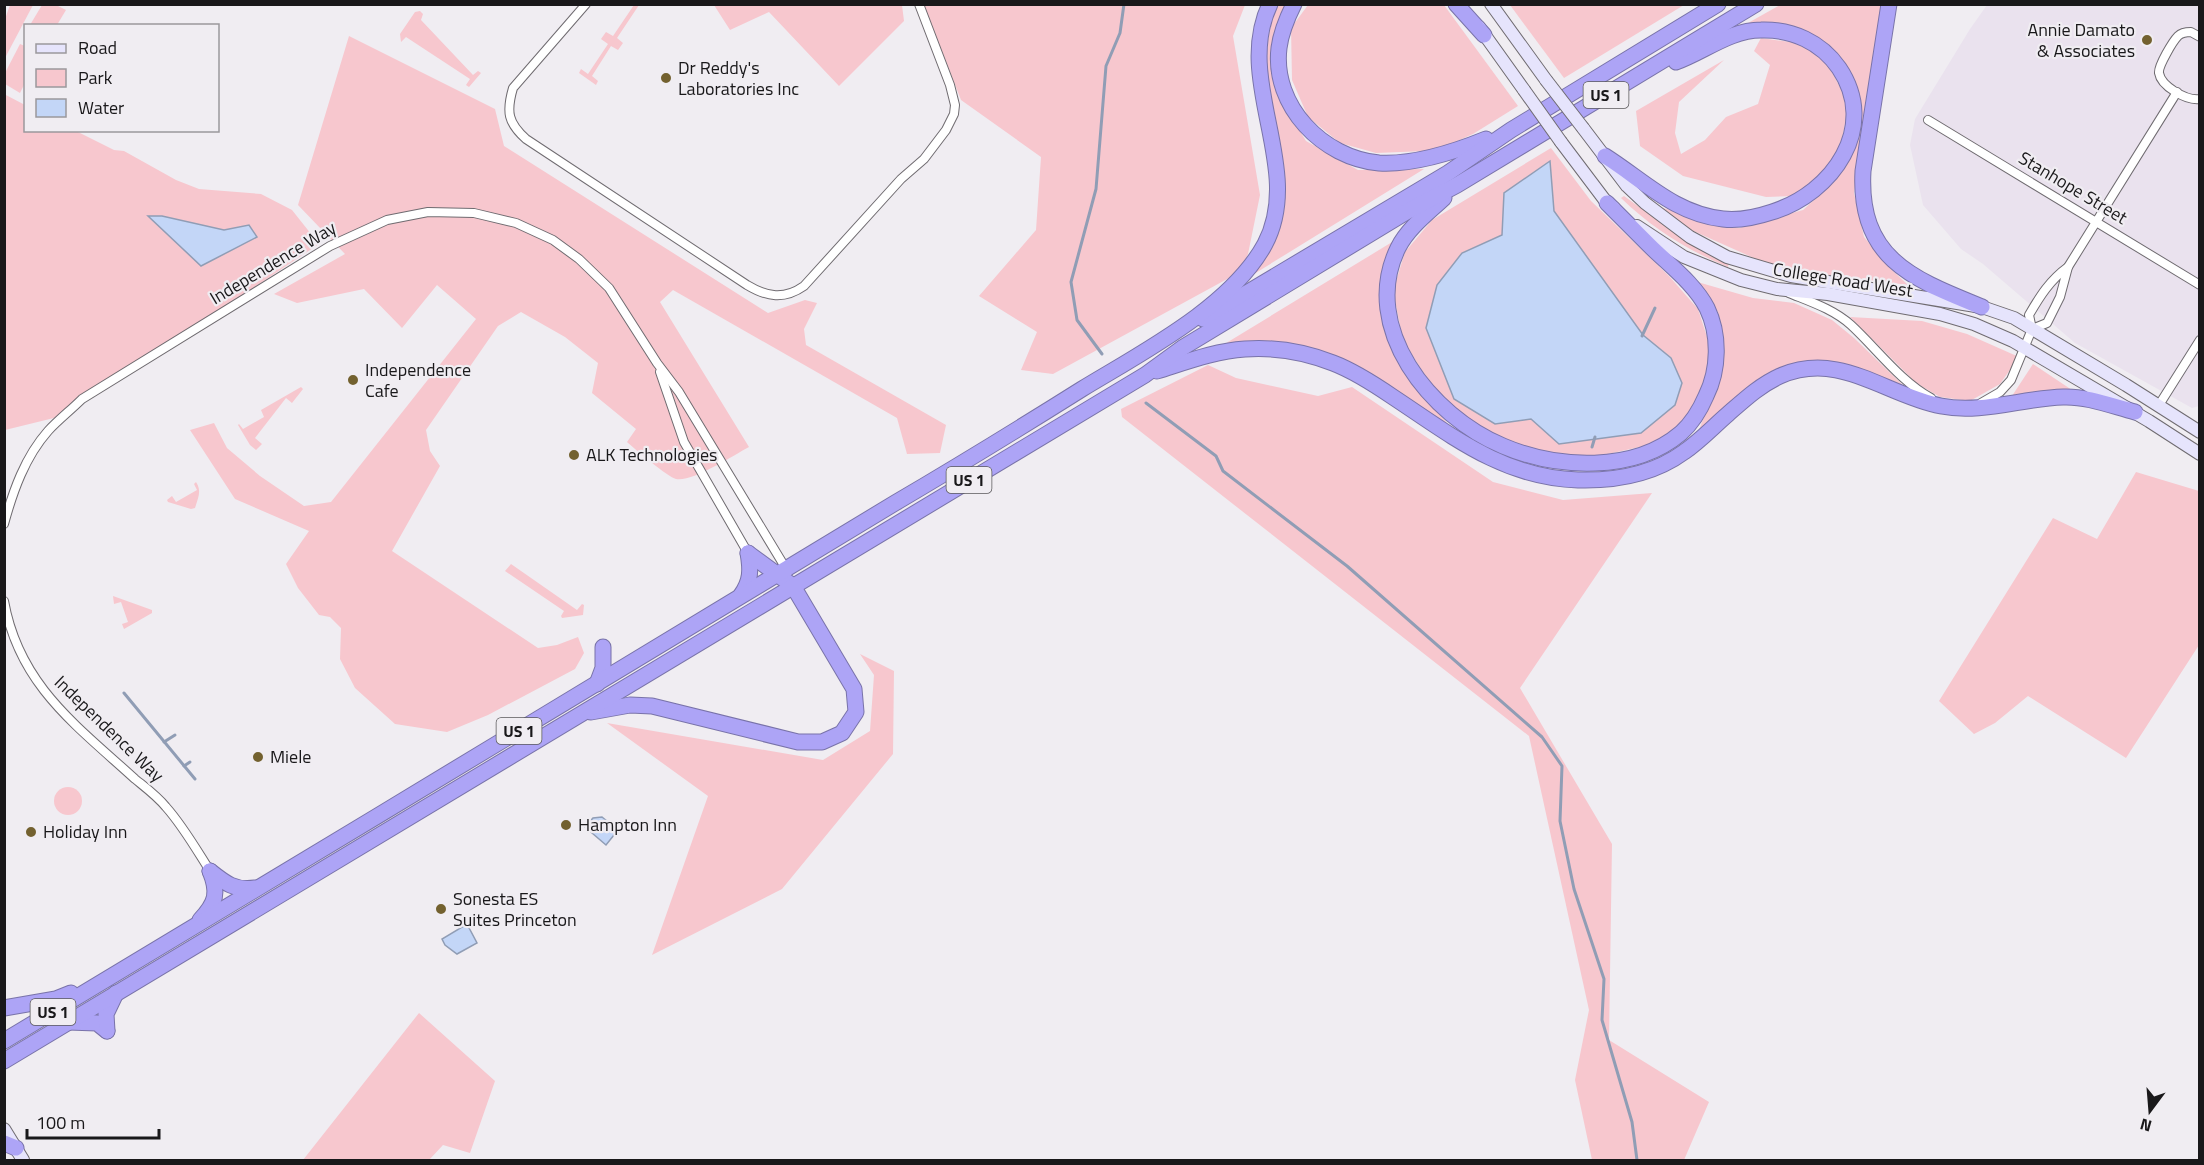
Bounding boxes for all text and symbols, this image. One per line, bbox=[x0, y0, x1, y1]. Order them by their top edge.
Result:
place label: Annie Damato & Associates bbox=[2027, 16, 2135, 64]
legend bbox=[24, 24, 219, 132]
marker: Annie Damato & Associates bbox=[2140, 33, 2154, 47]
text: Road bbox=[78, 34, 117, 61]
place label: Dr Reddy's Laboratories Inc bbox=[678, 54, 799, 102]
text: Park bbox=[78, 64, 113, 91]
marker: Dr Reddy's Laboratories Inc bbox=[659, 71, 673, 85]
road number: US 1 bbox=[1584, 82, 1628, 108]
text: Water bbox=[78, 94, 124, 121]
street label: Stanhope Street bbox=[2014, 144, 2133, 231]
street label: Independence Way bbox=[204, 214, 341, 311]
street label: College Road West bbox=[1771, 255, 1916, 304]
place label: Independence Cafe bbox=[365, 356, 471, 404]
marker: Independence Cafe bbox=[346, 373, 360, 387]
place label: ALK Technologies bbox=[586, 441, 717, 468]
marker: ALK Technologies bbox=[567, 448, 581, 462]
road number: US 1 bbox=[946, 467, 992, 493]
street label: Independence Way bbox=[48, 669, 170, 788]
road number: US 1 bbox=[496, 718, 542, 744]
place label: Miele bbox=[270, 743, 311, 770]
marker: Miele bbox=[251, 750, 265, 764]
place label: Hampton Inn bbox=[578, 811, 677, 838]
place label: Holiday Inn bbox=[43, 818, 128, 845]
marker: Hampton Inn bbox=[559, 818, 573, 832]
marker: Holiday Inn bbox=[24, 825, 38, 839]
place label: Sonesta ES Suites Princeton bbox=[453, 885, 577, 933]
marker: Sonesta ES Suites Princeton bbox=[434, 902, 448, 916]
road number: US 1 bbox=[31, 999, 76, 1025]
north arrow bbox=[2120, 1081, 2180, 1141]
scale bar bbox=[27, 1102, 159, 1140]
text: 100 m bbox=[36, 1109, 85, 1136]
text: N bbox=[2137, 1112, 2155, 1138]

